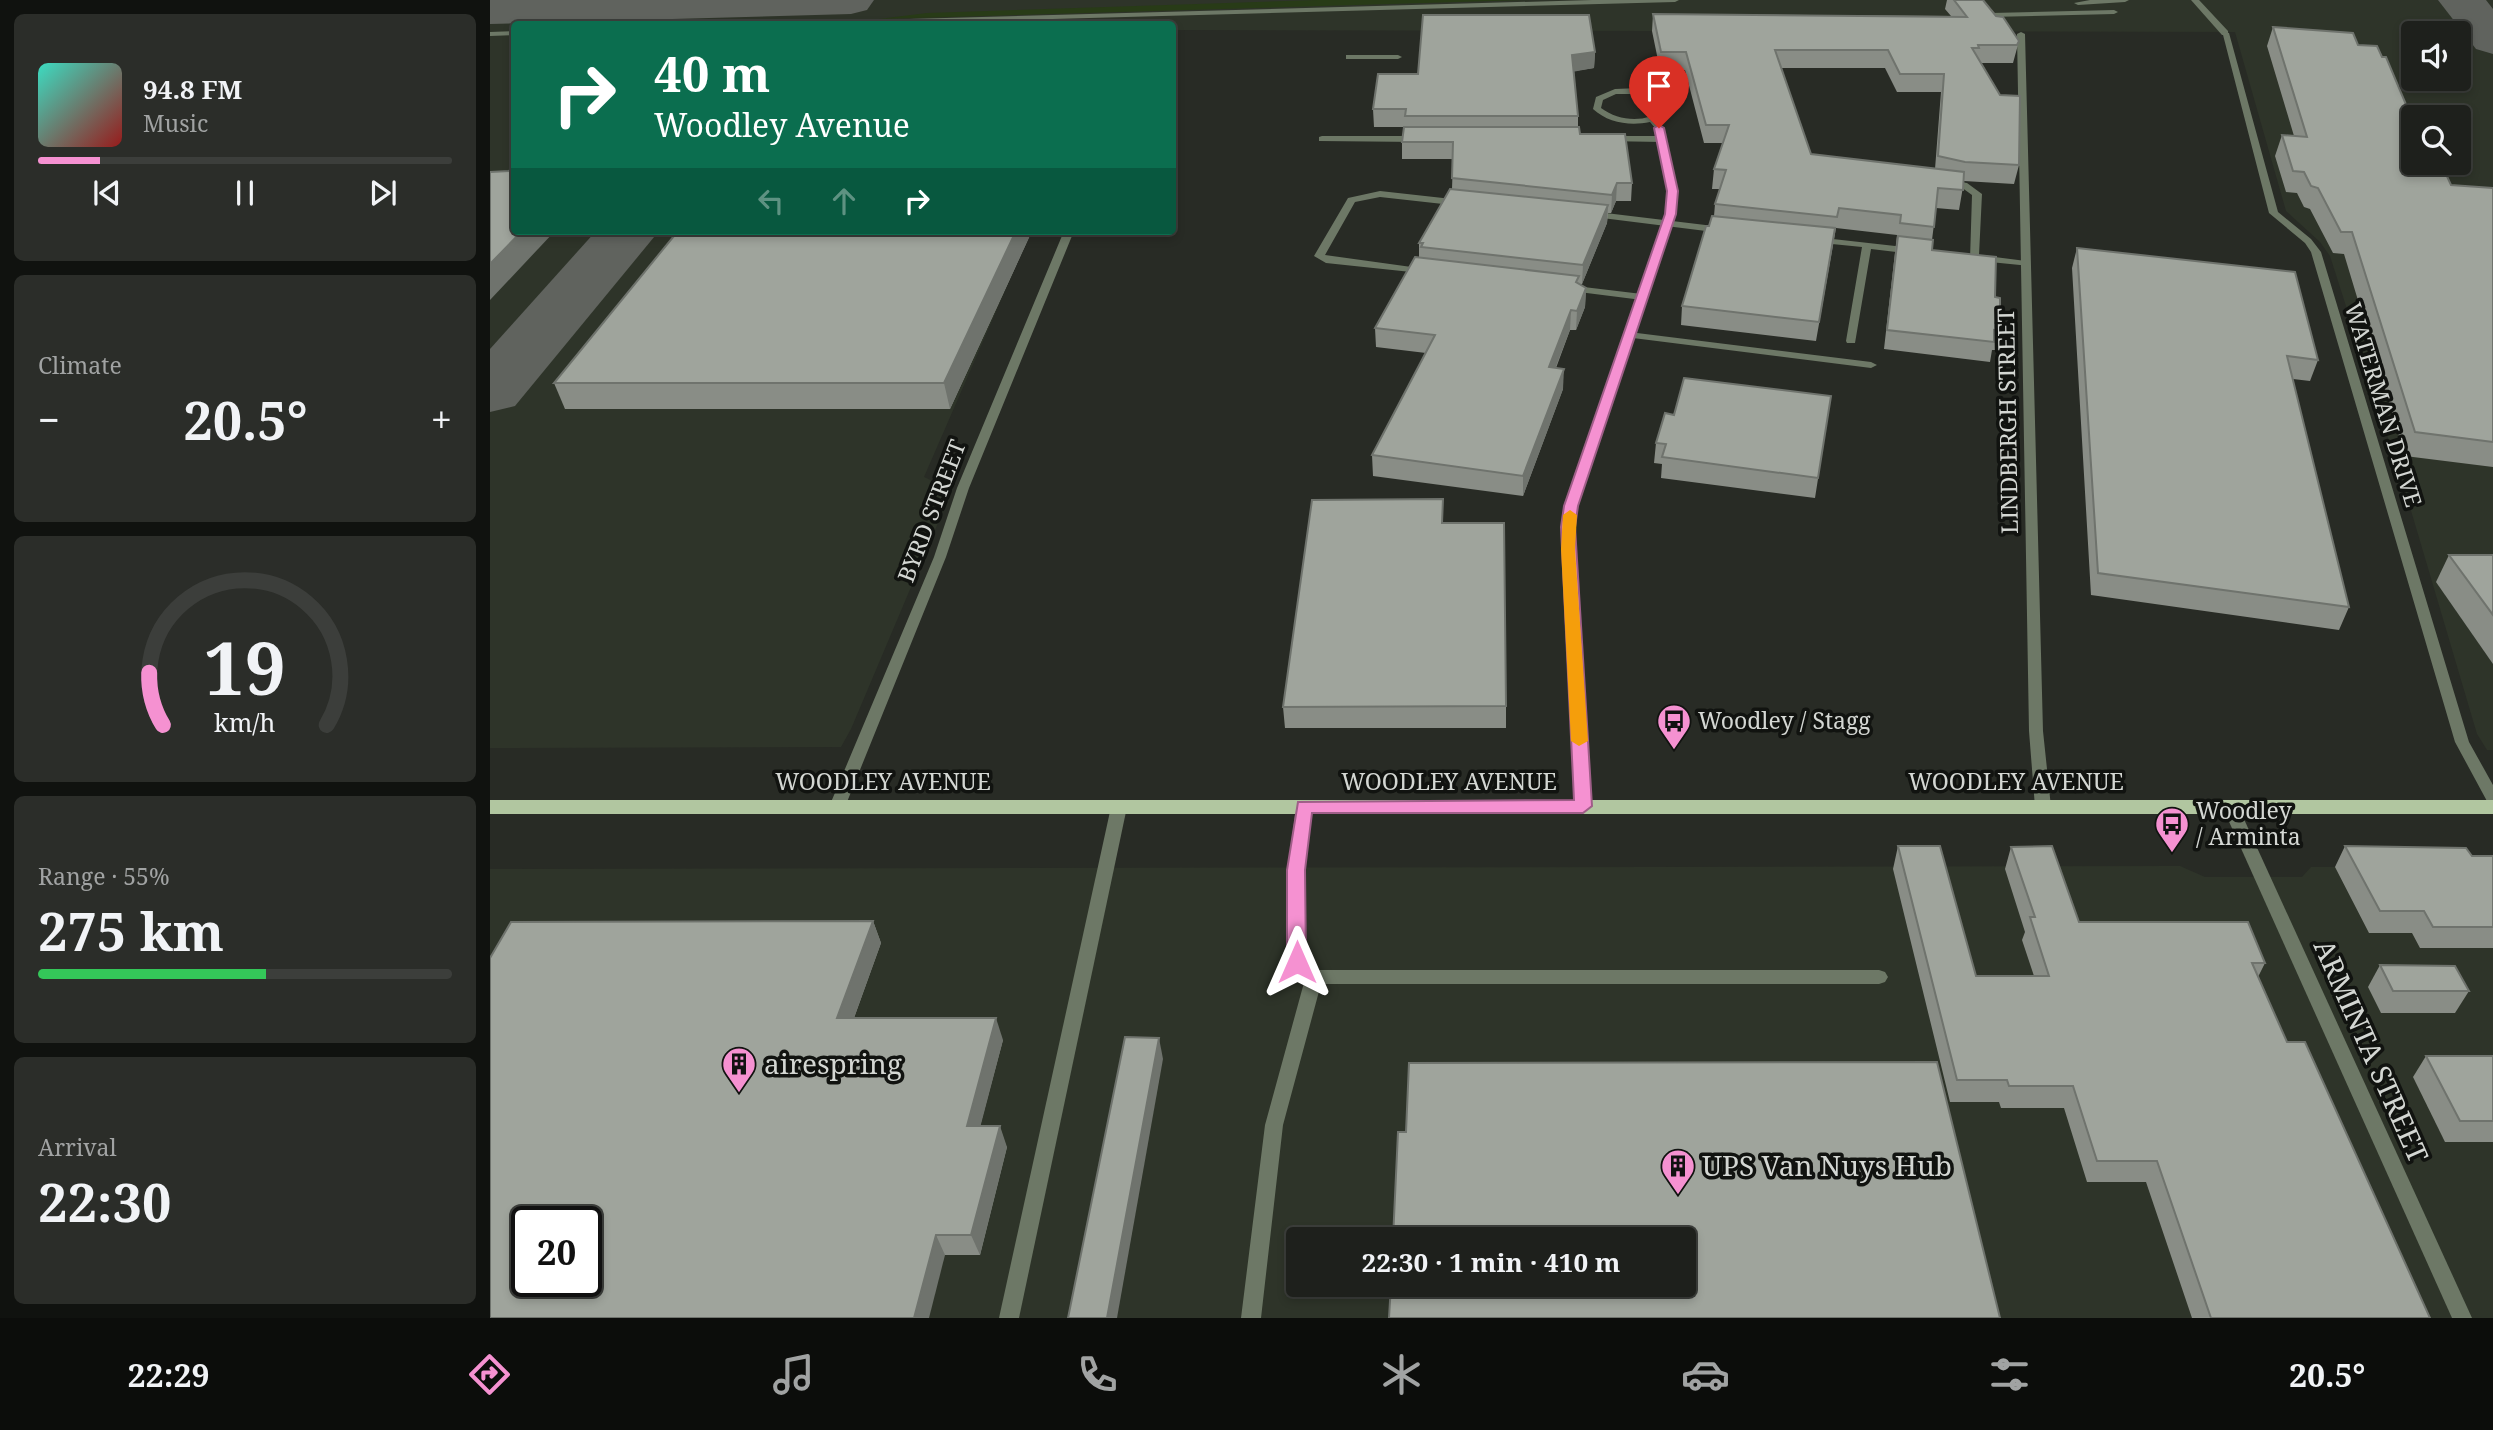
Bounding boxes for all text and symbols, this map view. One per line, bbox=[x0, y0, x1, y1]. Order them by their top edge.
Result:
map controls bbox=[2401, 21, 2471, 175]
button: sound bbox=[2401, 21, 2471, 91]
text: 40 m bbox=[654, 40, 770, 106]
icon: right bbox=[539, 49, 630, 140]
pin bbox=[1629, 56, 1689, 128]
icon: arrive bbox=[1640, 67, 1678, 105]
text: 94.8 FM bbox=[143, 71, 242, 107]
text: Woodley Avenue bbox=[654, 103, 910, 146]
button: search bbox=[2401, 105, 2471, 175]
text: Music bbox=[143, 107, 208, 139]
icon: previous bbox=[88, 174, 126, 212]
icon: pause bbox=[226, 174, 264, 212]
icon: next bbox=[364, 174, 402, 212]
icon: left bbox=[752, 182, 790, 220]
icon: ahead bbox=[825, 182, 863, 220]
icon: right bbox=[898, 182, 936, 220]
street label: WATERMAN DRIVE bbox=[2338, 299, 2430, 511]
street label: LINDBERGH STREET bbox=[1989, 308, 2025, 534]
text: Climate bbox=[38, 349, 122, 381]
text: 20.5° bbox=[183, 384, 308, 455]
text: − bbox=[38, 393, 60, 445]
text: + bbox=[431, 393, 452, 445]
street label: BYRD STREET bbox=[889, 435, 973, 587]
text: 19 bbox=[204, 617, 286, 716]
bus stop icon: Woodley / Stagg bbox=[1655, 702, 1693, 751]
place label: Woodley / Stagg bbox=[1698, 704, 1871, 736]
text: km/h bbox=[214, 705, 276, 739]
street label: WOODLEY AVENUE bbox=[775, 765, 991, 797]
street label: WOODLEY AVENUE bbox=[1341, 765, 1557, 797]
street label: WOODLEY AVENUE bbox=[1908, 765, 2124, 797]
place label: Woodley / Arminta bbox=[2196, 794, 2301, 852]
bus stop icon: Woodley / Arminta bbox=[2153, 805, 2191, 854]
text: Range · 55% bbox=[38, 860, 170, 892]
text: 275 km bbox=[38, 895, 224, 966]
position arrow bbox=[1260, 925, 1334, 999]
street label: ARMINTA STREET bbox=[2306, 933, 2438, 1168]
place label: airespring bbox=[764, 1044, 902, 1082]
building icon: airespring bbox=[720, 1045, 758, 1094]
text: Arrival bbox=[38, 1131, 117, 1163]
place label: UPS Van Nuys Hub bbox=[1702, 1146, 1952, 1184]
building icon: UPS Van Nuys Hub bbox=[1659, 1147, 1697, 1196]
text: 22:30 bbox=[38, 1166, 171, 1237]
speed limit sign: 20 bbox=[511, 1206, 602, 1297]
text: 22:30 · 1 min · 410 m bbox=[1361, 1244, 1621, 1280]
icon: directions bbox=[465, 1350, 514, 1399]
icon: music bbox=[769, 1350, 818, 1399]
icon: phone bbox=[1073, 1350, 1122, 1399]
icon: climate bbox=[1377, 1350, 1426, 1399]
icon: car bbox=[1681, 1350, 1730, 1399]
icon: filters bbox=[1985, 1350, 2034, 1399]
text: 22:29 bbox=[128, 1353, 210, 1396]
text: 20.5° bbox=[2289, 1353, 2365, 1396]

